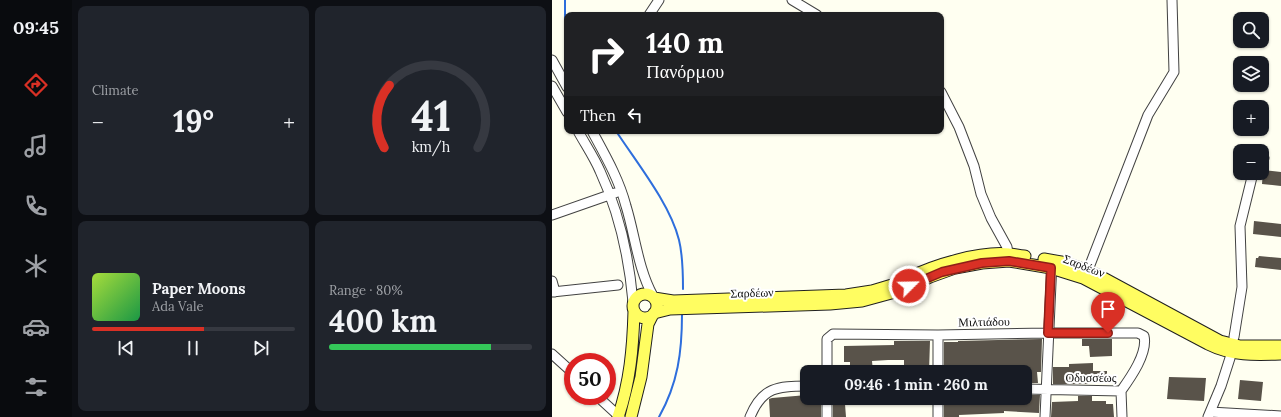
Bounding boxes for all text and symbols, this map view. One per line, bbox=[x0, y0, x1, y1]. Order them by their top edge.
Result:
map controls bbox=[1233, 12, 1269, 180]
button: search bbox=[1233, 12, 1269, 48]
text: 09:45 bbox=[13, 16, 59, 39]
text: 140 m bbox=[646, 25, 724, 61]
icon: right bbox=[580, 28, 632, 80]
button: layers bbox=[1233, 56, 1269, 92]
text: Πανόρμου bbox=[646, 60, 724, 83]
icon: directions bbox=[22, 71, 50, 99]
text: Climate bbox=[92, 82, 139, 99]
text: 41 bbox=[411, 89, 450, 142]
button: + bbox=[1233, 100, 1269, 136]
text: 19° bbox=[173, 102, 214, 140]
icon: left bbox=[624, 104, 646, 126]
text: Then bbox=[580, 106, 616, 125]
text: − bbox=[92, 108, 104, 136]
text: + bbox=[283, 108, 295, 136]
icon: music bbox=[22, 132, 50, 160]
text: km/h bbox=[411, 138, 450, 157]
button: − bbox=[1233, 144, 1269, 180]
icon: phone bbox=[22, 192, 50, 220]
street label: Σαρδέων bbox=[1061, 251, 1108, 280]
icon: climate bbox=[22, 252, 50, 280]
position arrow bbox=[888, 265, 930, 307]
text: Paper Moons bbox=[152, 279, 246, 298]
text: Range · 80% bbox=[329, 282, 403, 299]
street label: Σαρδέων bbox=[730, 284, 774, 301]
pin bbox=[1091, 292, 1125, 333]
text: Ada Vale bbox=[152, 298, 204, 315]
icon: arrive bbox=[1097, 298, 1119, 320]
text: 400 km bbox=[329, 302, 437, 340]
icon: car bbox=[22, 313, 50, 341]
street label: Μιλτιάδου bbox=[958, 314, 1010, 329]
icon: previous bbox=[115, 337, 137, 359]
icon: pause bbox=[182, 337, 204, 359]
icon: next bbox=[250, 337, 272, 359]
speed limit sign: 50 bbox=[564, 353, 616, 405]
street label: Οδυσσέως bbox=[1066, 370, 1117, 385]
icon: filters bbox=[22, 373, 50, 401]
text: 09:46 · 1 min · 260 m bbox=[844, 375, 988, 394]

